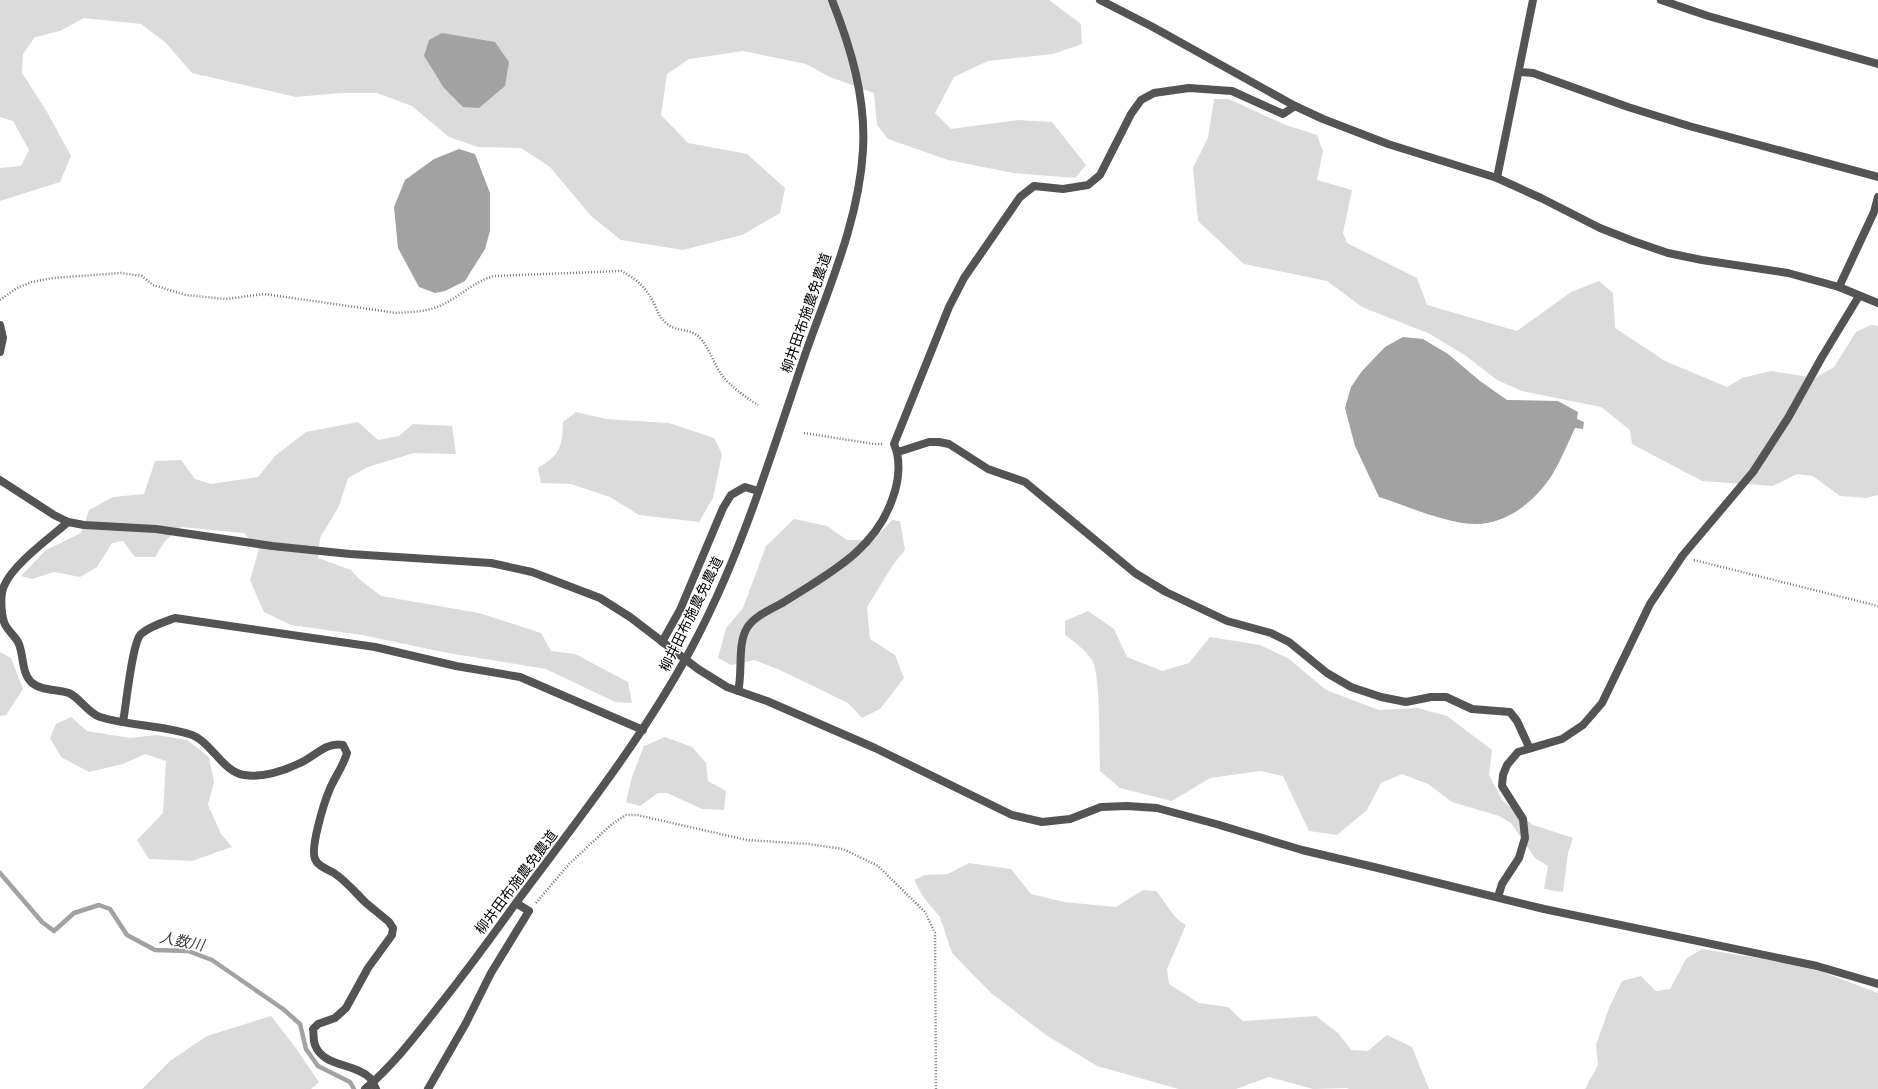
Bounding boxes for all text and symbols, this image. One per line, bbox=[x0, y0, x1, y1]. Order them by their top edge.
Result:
street label: 柳井田布施農免農道 bbox=[777, 251, 835, 375]
street label: 柳井田布施農免農道 bbox=[655, 553, 727, 675]
street label: 柳井田布施農免農道 bbox=[471, 826, 561, 938]
water label: 人数川 bbox=[158, 927, 208, 955]

